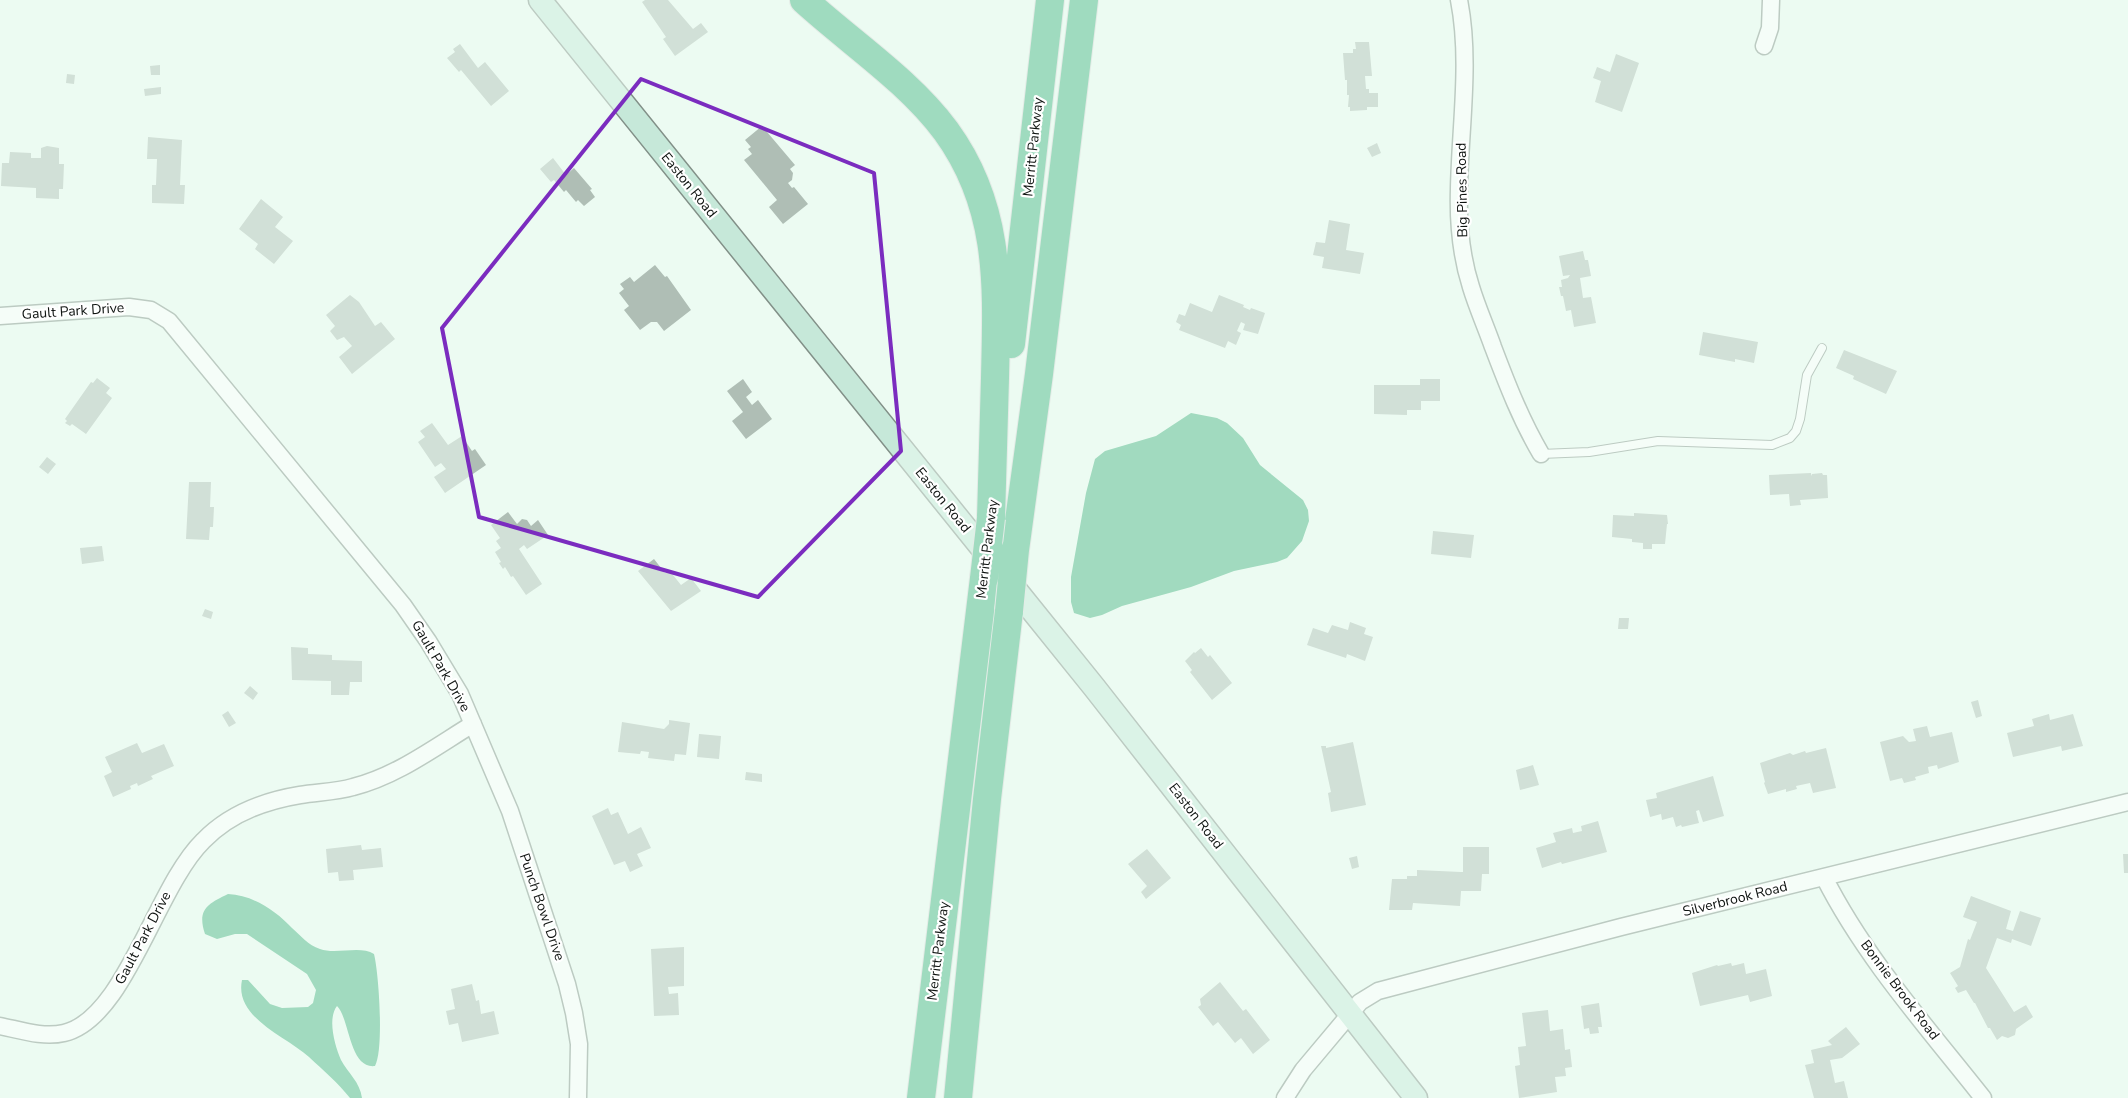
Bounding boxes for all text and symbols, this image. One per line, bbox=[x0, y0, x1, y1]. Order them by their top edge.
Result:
street label: Merritt Parkway bbox=[1018, 96, 1048, 198]
street label: Big Pines Road bbox=[1452, 142, 1472, 238]
street label: Easton Road bbox=[657, 148, 721, 222]
street label: Gault Park Drive bbox=[21, 298, 125, 324]
street label: Easton Road bbox=[911, 463, 975, 537]
street label: Merritt Parkway bbox=[971, 498, 1003, 600]
street label: Gault Park Drive bbox=[407, 617, 475, 715]
street label: Easton Road bbox=[1164, 779, 1228, 853]
street label: Punch Bowl Drive bbox=[515, 851, 569, 963]
street label: Silverbrook Road bbox=[1681, 877, 1789, 921]
street label: Gault Park Drive bbox=[111, 888, 175, 988]
street label: Merritt Parkway bbox=[922, 900, 954, 1002]
street label: Bonnie Brook Road bbox=[1856, 936, 1944, 1044]

